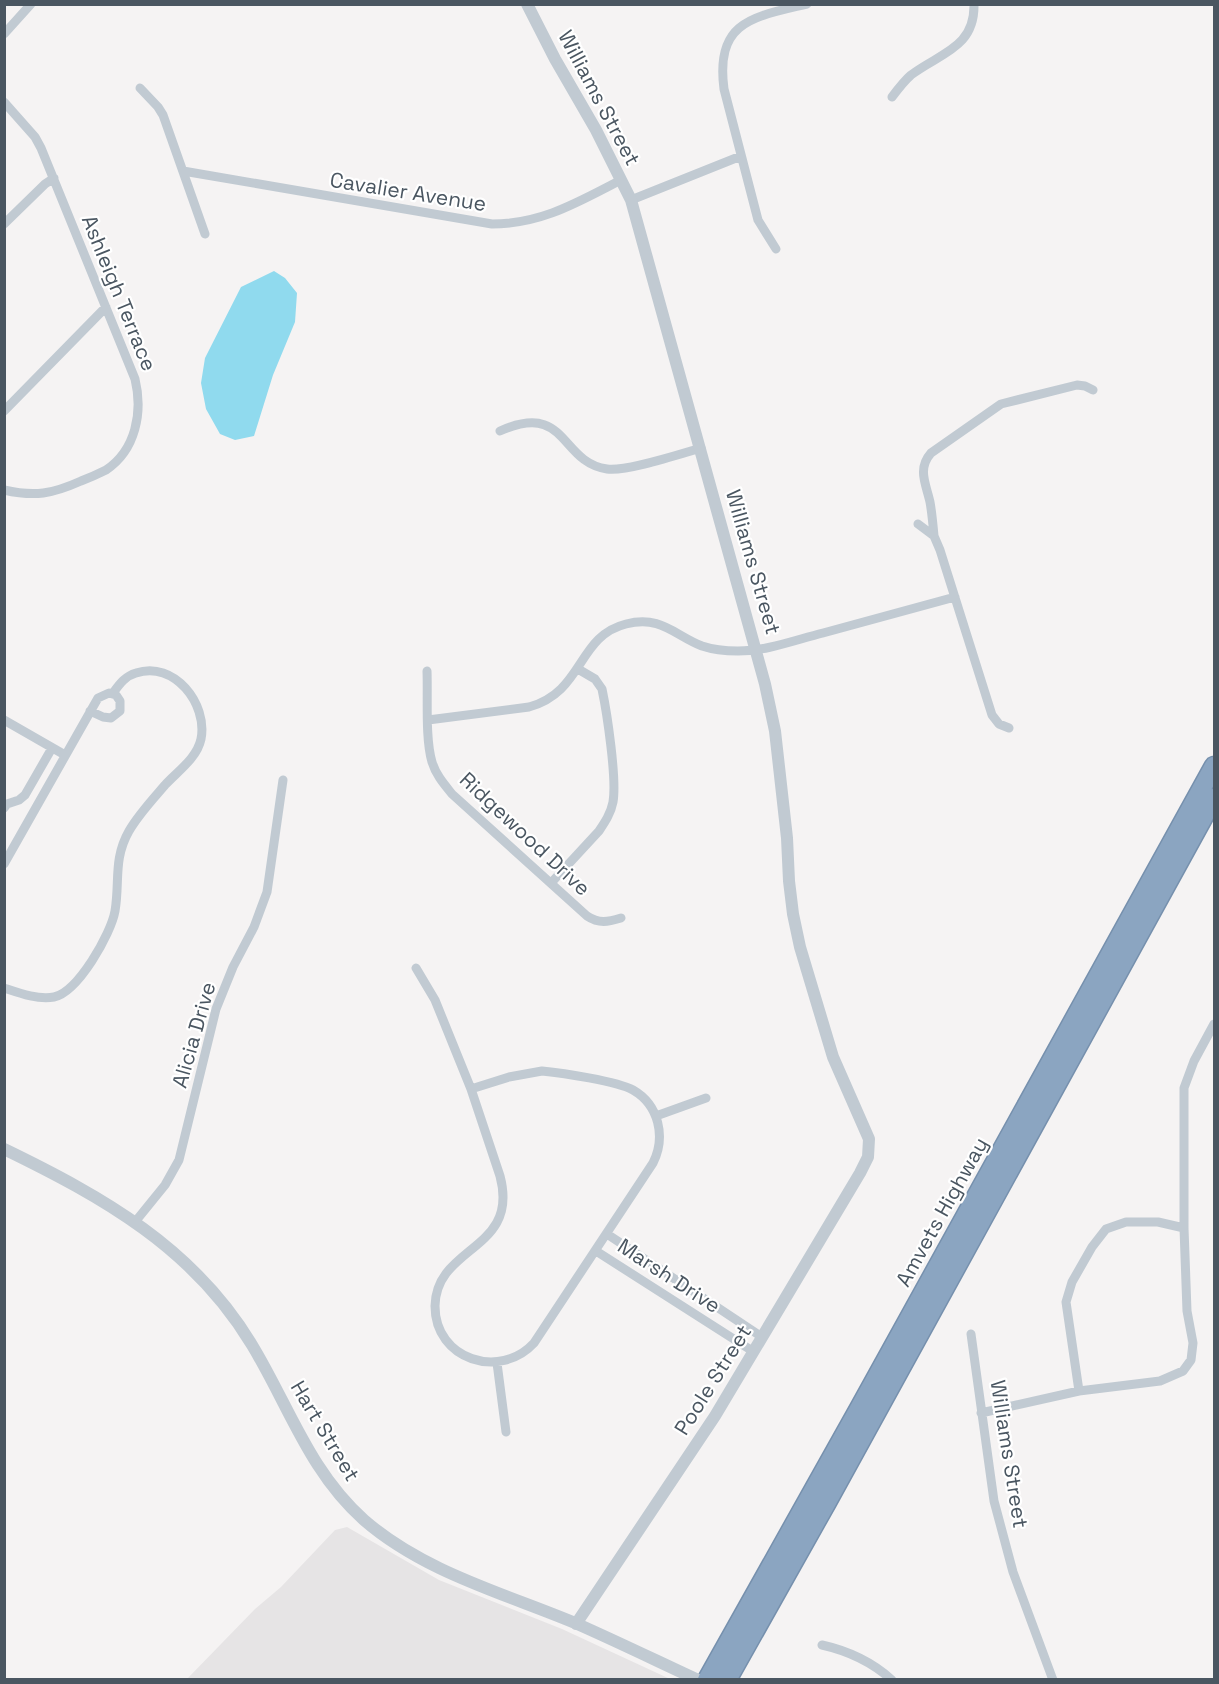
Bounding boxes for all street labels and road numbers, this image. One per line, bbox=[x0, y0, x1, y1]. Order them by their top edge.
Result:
street label: Williams Street bbox=[552, 25, 647, 170]
street label: Cavalier Avenue bbox=[328, 166, 488, 217]
street label: Ashleigh Terrace bbox=[76, 211, 163, 375]
street label: Williams Street bbox=[720, 486, 787, 638]
street label: Ridgewood Drive bbox=[454, 766, 597, 901]
street label: Alicia Drive bbox=[166, 979, 222, 1091]
street label: Amvets Highway bbox=[889, 1132, 994, 1291]
street label: Marsh Drive bbox=[613, 1232, 726, 1319]
street label: Poole Street bbox=[668, 1319, 757, 1440]
street label: Hart Street bbox=[285, 1375, 366, 1486]
street label: Williams Street bbox=[984, 1378, 1035, 1530]

